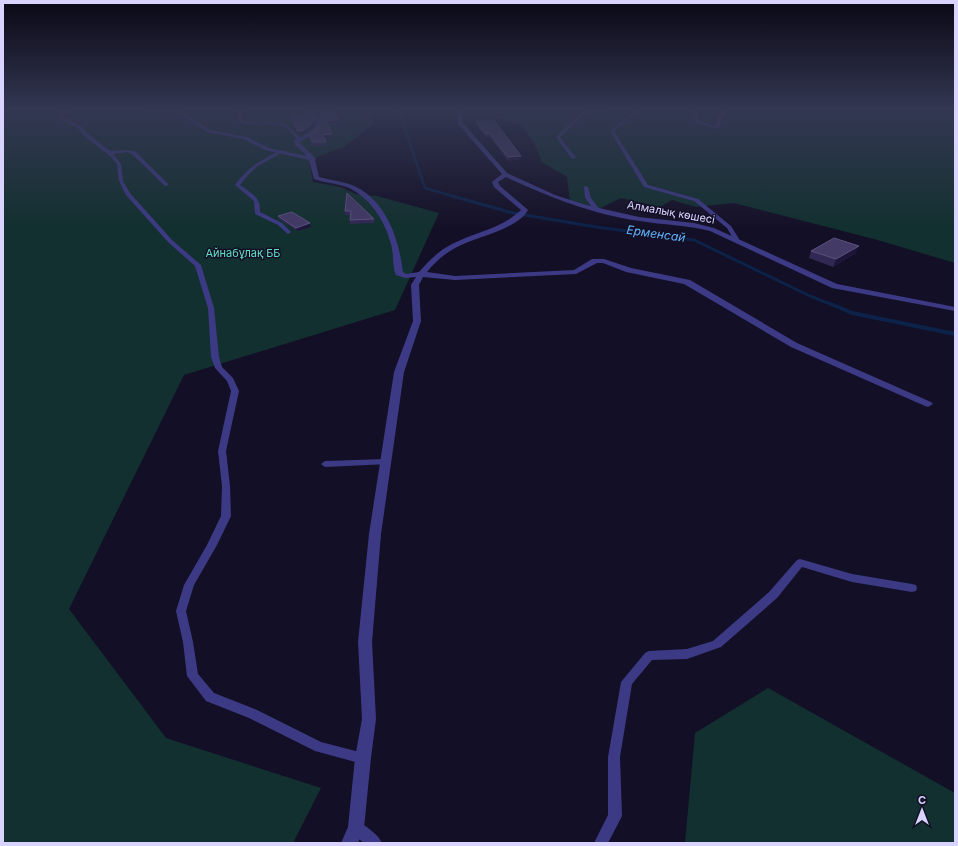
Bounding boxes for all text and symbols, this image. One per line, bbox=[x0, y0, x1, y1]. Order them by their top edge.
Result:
street label: Алмалық көшесі bbox=[626, 197, 716, 227]
water label: Ерменсай bbox=[626, 222, 686, 245]
park label: Айнабұлақ ББ bbox=[206, 246, 280, 260]
north arrow bbox=[902, 790, 942, 830]
text: С bbox=[918, 793, 926, 807]

